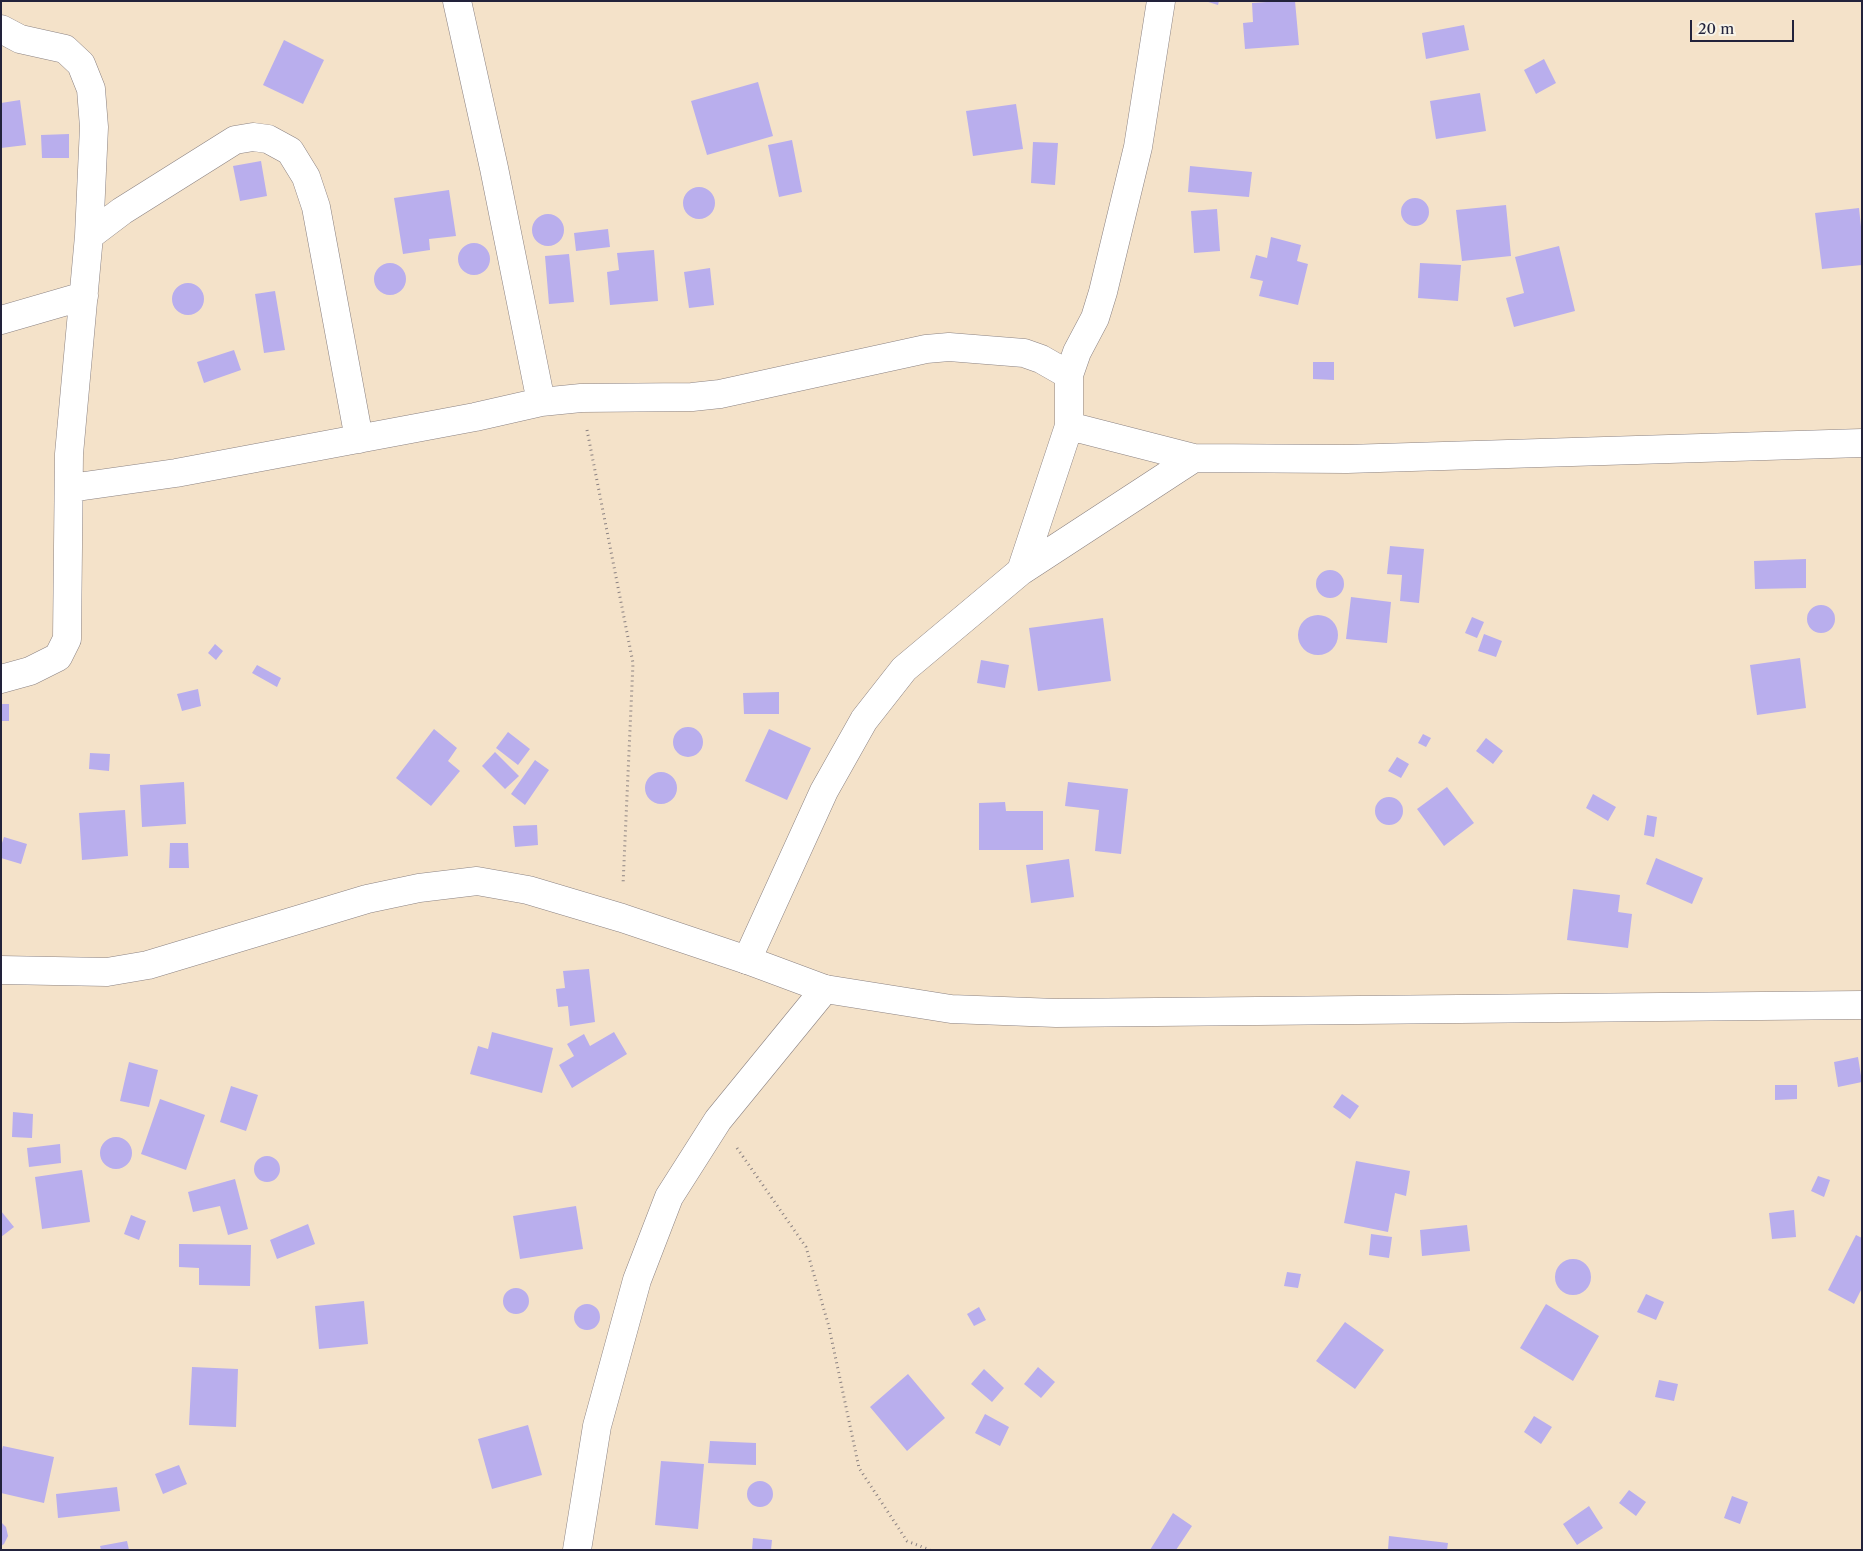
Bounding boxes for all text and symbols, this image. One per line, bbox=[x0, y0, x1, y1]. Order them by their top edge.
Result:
scale bar bbox=[1693, 10, 1797, 42]
text: 20 m bbox=[1698, 19, 1734, 38]

